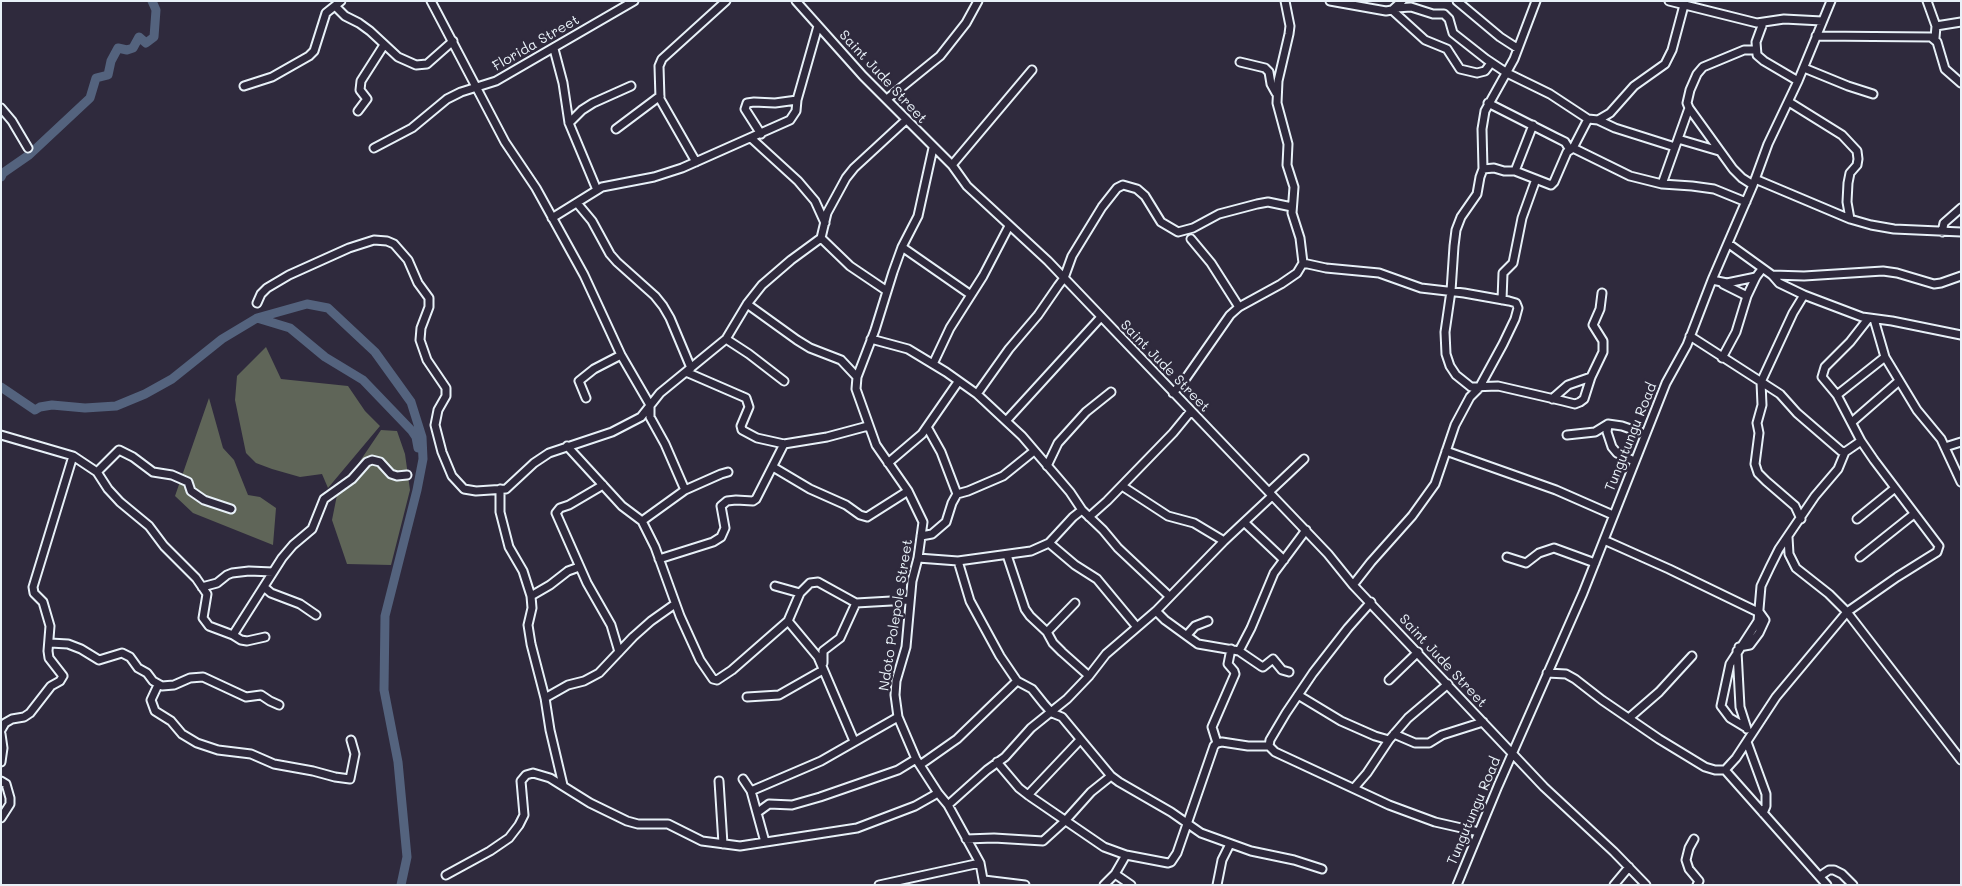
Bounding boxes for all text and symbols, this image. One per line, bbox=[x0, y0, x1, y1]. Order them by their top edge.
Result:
street label: Florida Street bbox=[490, 11, 582, 75]
street label: Saint Jude Street bbox=[836, 27, 930, 127]
street label: Saint Jude Street bbox=[1117, 317, 1213, 415]
street label: Tungutungu Road bbox=[1602, 380, 1660, 494]
street label: Ndoto Polepole Street bbox=[876, 538, 916, 692]
street label: Saint Jude Street bbox=[1396, 611, 1490, 711]
street label: Tungutungu Road bbox=[1444, 754, 1504, 868]

